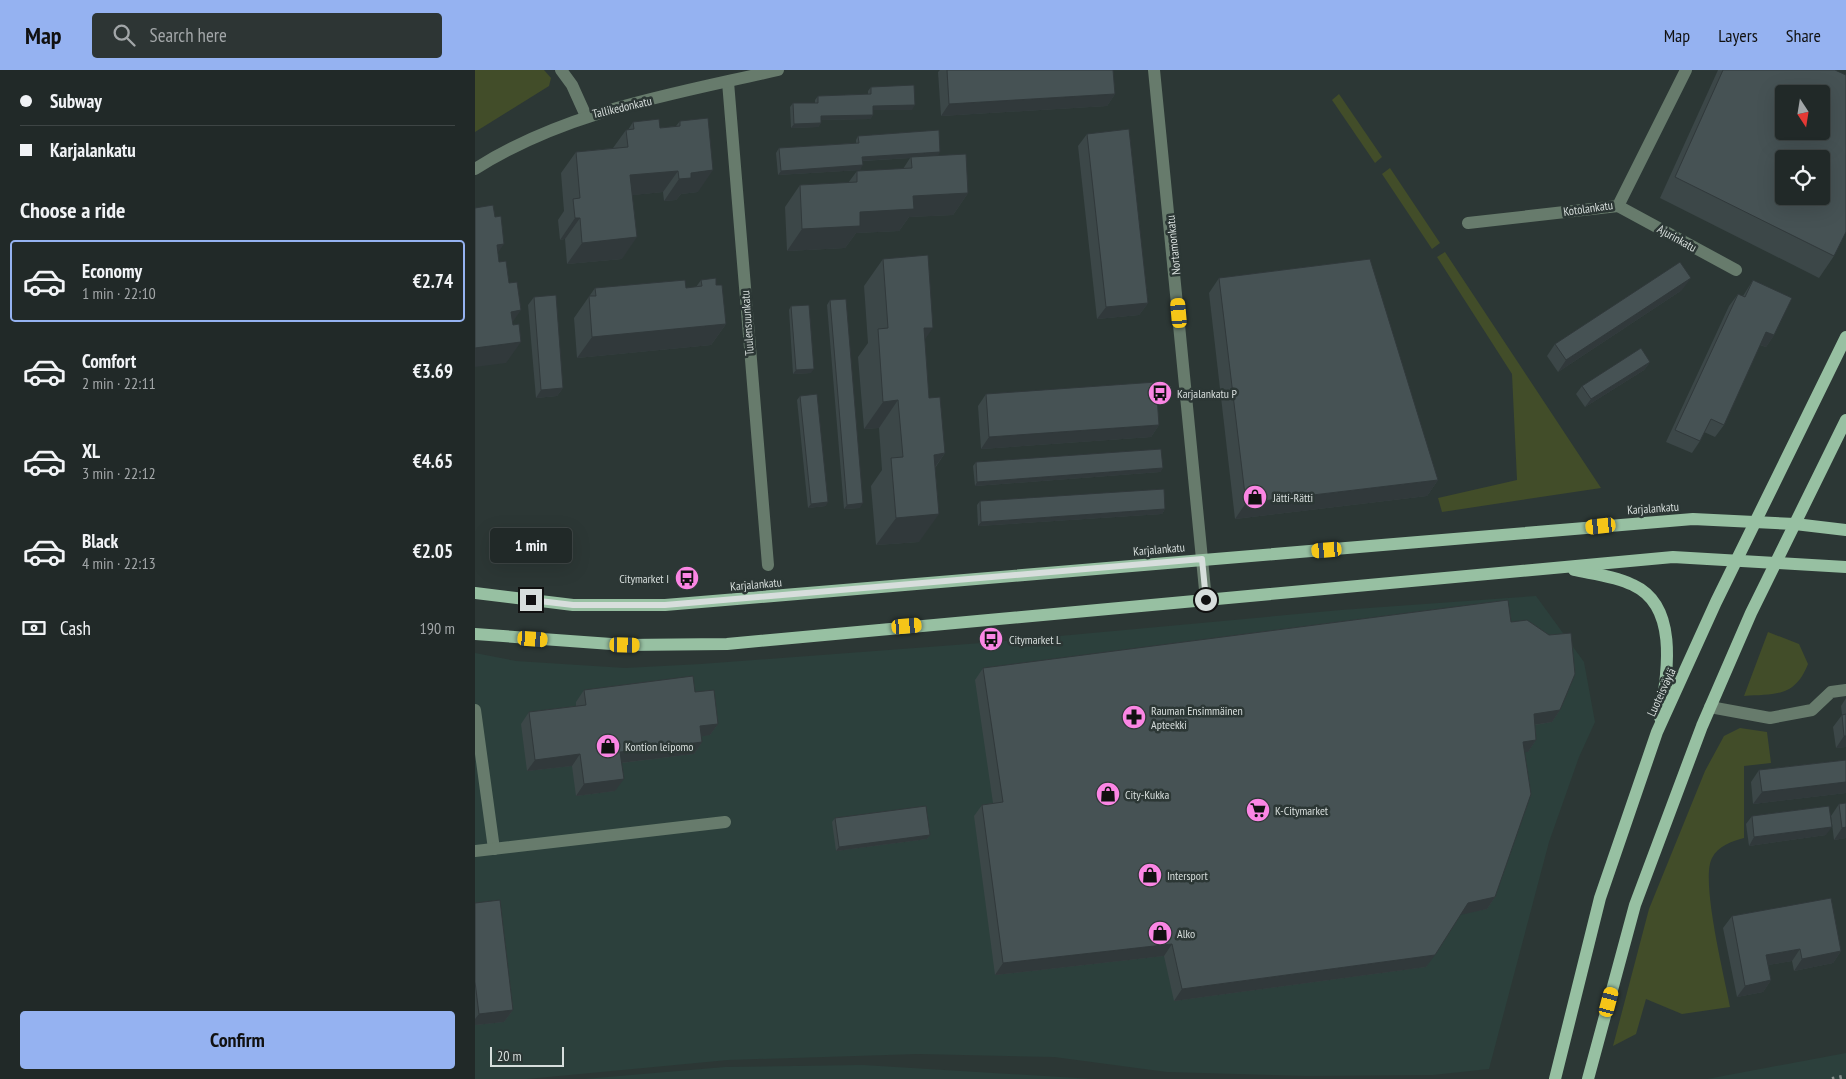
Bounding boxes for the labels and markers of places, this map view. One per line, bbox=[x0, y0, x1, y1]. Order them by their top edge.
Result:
bus stop icon: Karjalankatu P bbox=[1147, 380, 1173, 406]
place label: Karjalankatu P bbox=[1177, 386, 1238, 401]
shop icon: Jätti-Rätti bbox=[1242, 484, 1268, 510]
place label: Jätti-Rätti bbox=[1272, 490, 1313, 505]
bus stop icon: Citymarket I bbox=[674, 565, 700, 591]
place label: Citymarket I bbox=[619, 571, 669, 586]
bus stop icon: Citymarket L bbox=[978, 626, 1004, 652]
place label: Citymarket L bbox=[1009, 632, 1061, 647]
place label: Rauman Ensimmäinen Apteekki bbox=[1151, 703, 1243, 732]
pharmacy icon: Rauman Ensimmäinen Apteekki bbox=[1121, 704, 1147, 730]
shop icon: Kontion leipomo bbox=[595, 733, 621, 759]
place label: Kontion leipomo bbox=[625, 739, 694, 754]
shop icon: City-Kukka bbox=[1095, 781, 1121, 807]
place label: City-Kukka bbox=[1125, 787, 1170, 802]
supermarket icon: K-Citymarket bbox=[1245, 797, 1271, 823]
place label: K-Citymarket bbox=[1275, 803, 1329, 818]
shop icon: Intersport bbox=[1137, 862, 1163, 888]
place label: Intersport bbox=[1167, 868, 1209, 883]
shop icon: Alko bbox=[1147, 920, 1173, 946]
place label: Alko bbox=[1177, 926, 1195, 941]

